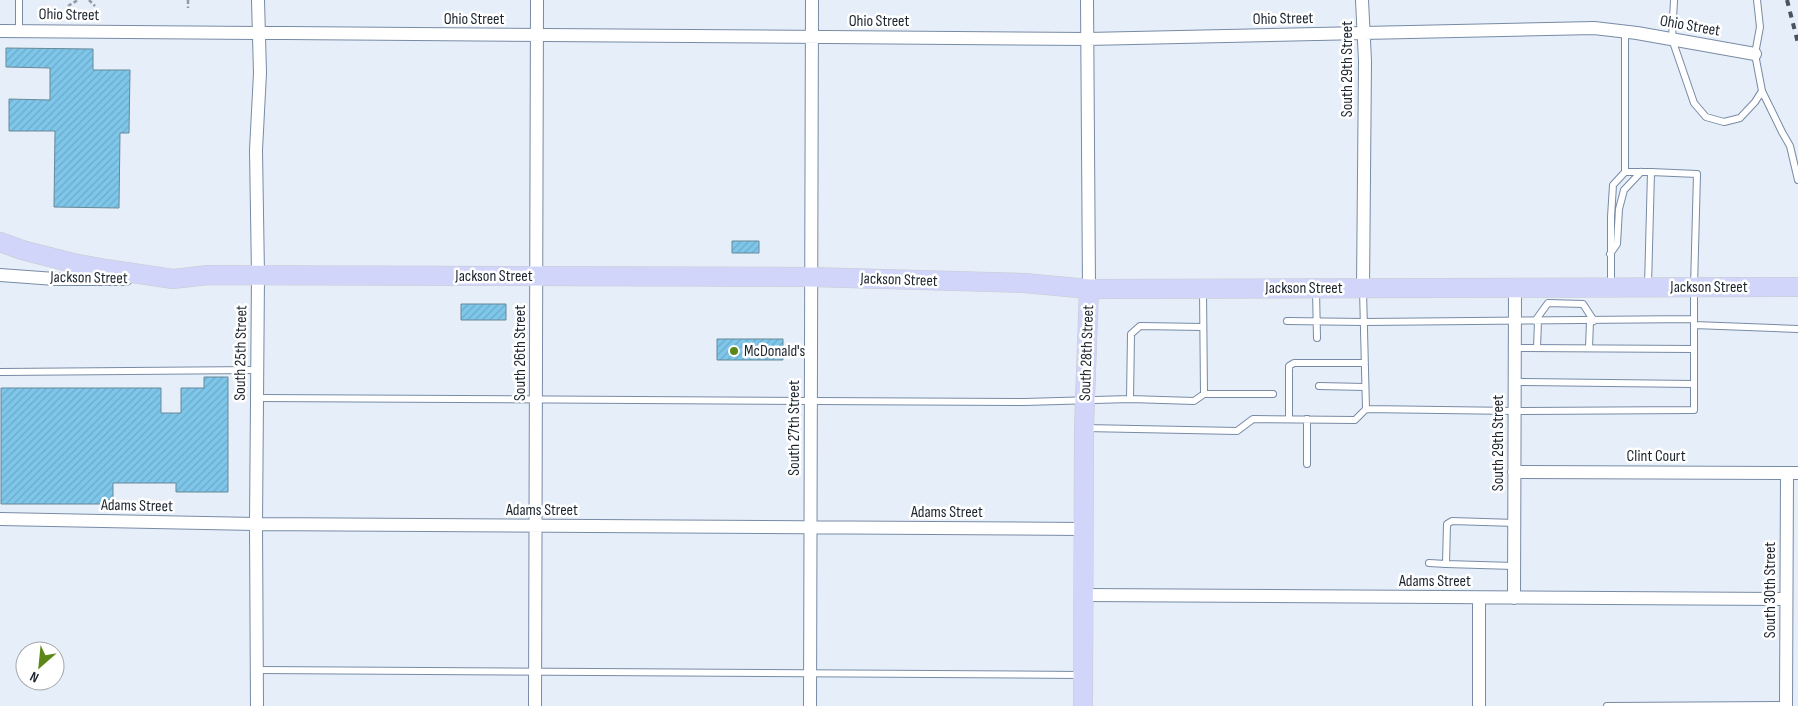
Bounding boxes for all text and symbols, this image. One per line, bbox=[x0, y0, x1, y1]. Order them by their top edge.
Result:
street label: Ohio Street bbox=[39, 5, 100, 25]
street label: Ohio Street bbox=[1253, 9, 1314, 29]
street label: Ohio Street bbox=[444, 10, 504, 29]
street label: Ohio Street bbox=[1658, 11, 1722, 41]
street label: Ohio Street bbox=[849, 12, 909, 31]
street label: South 29th Street bbox=[1338, 21, 1357, 117]
street label: Jackson Street bbox=[454, 267, 533, 286]
street label: Jackson Street bbox=[49, 268, 128, 288]
street label: Jackson Street bbox=[859, 269, 938, 291]
street label: Jackson Street bbox=[1669, 278, 1748, 297]
street label: Jackson Street bbox=[1264, 279, 1343, 298]
street label: South 25th Street bbox=[231, 305, 251, 401]
street label: South 26th Street bbox=[511, 305, 530, 401]
street label: South 28th Street bbox=[1076, 305, 1098, 401]
place label: McDonald's bbox=[744, 342, 806, 361]
marker: McDonald's bbox=[728, 345, 740, 357]
street label: South 27th Street bbox=[785, 380, 804, 476]
street label: South 29th Street bbox=[1489, 395, 1508, 491]
street label: Clint Court bbox=[1626, 447, 1686, 466]
street label: Adams Street bbox=[100, 496, 173, 516]
street label: Adams Street bbox=[505, 501, 578, 520]
street label: Adams Street bbox=[910, 503, 983, 522]
street label: South 30th Street bbox=[1761, 542, 1780, 638]
street label: Adams Street bbox=[1398, 572, 1471, 591]
north arrow bbox=[15, 641, 65, 691]
text: N bbox=[27, 668, 42, 686]

